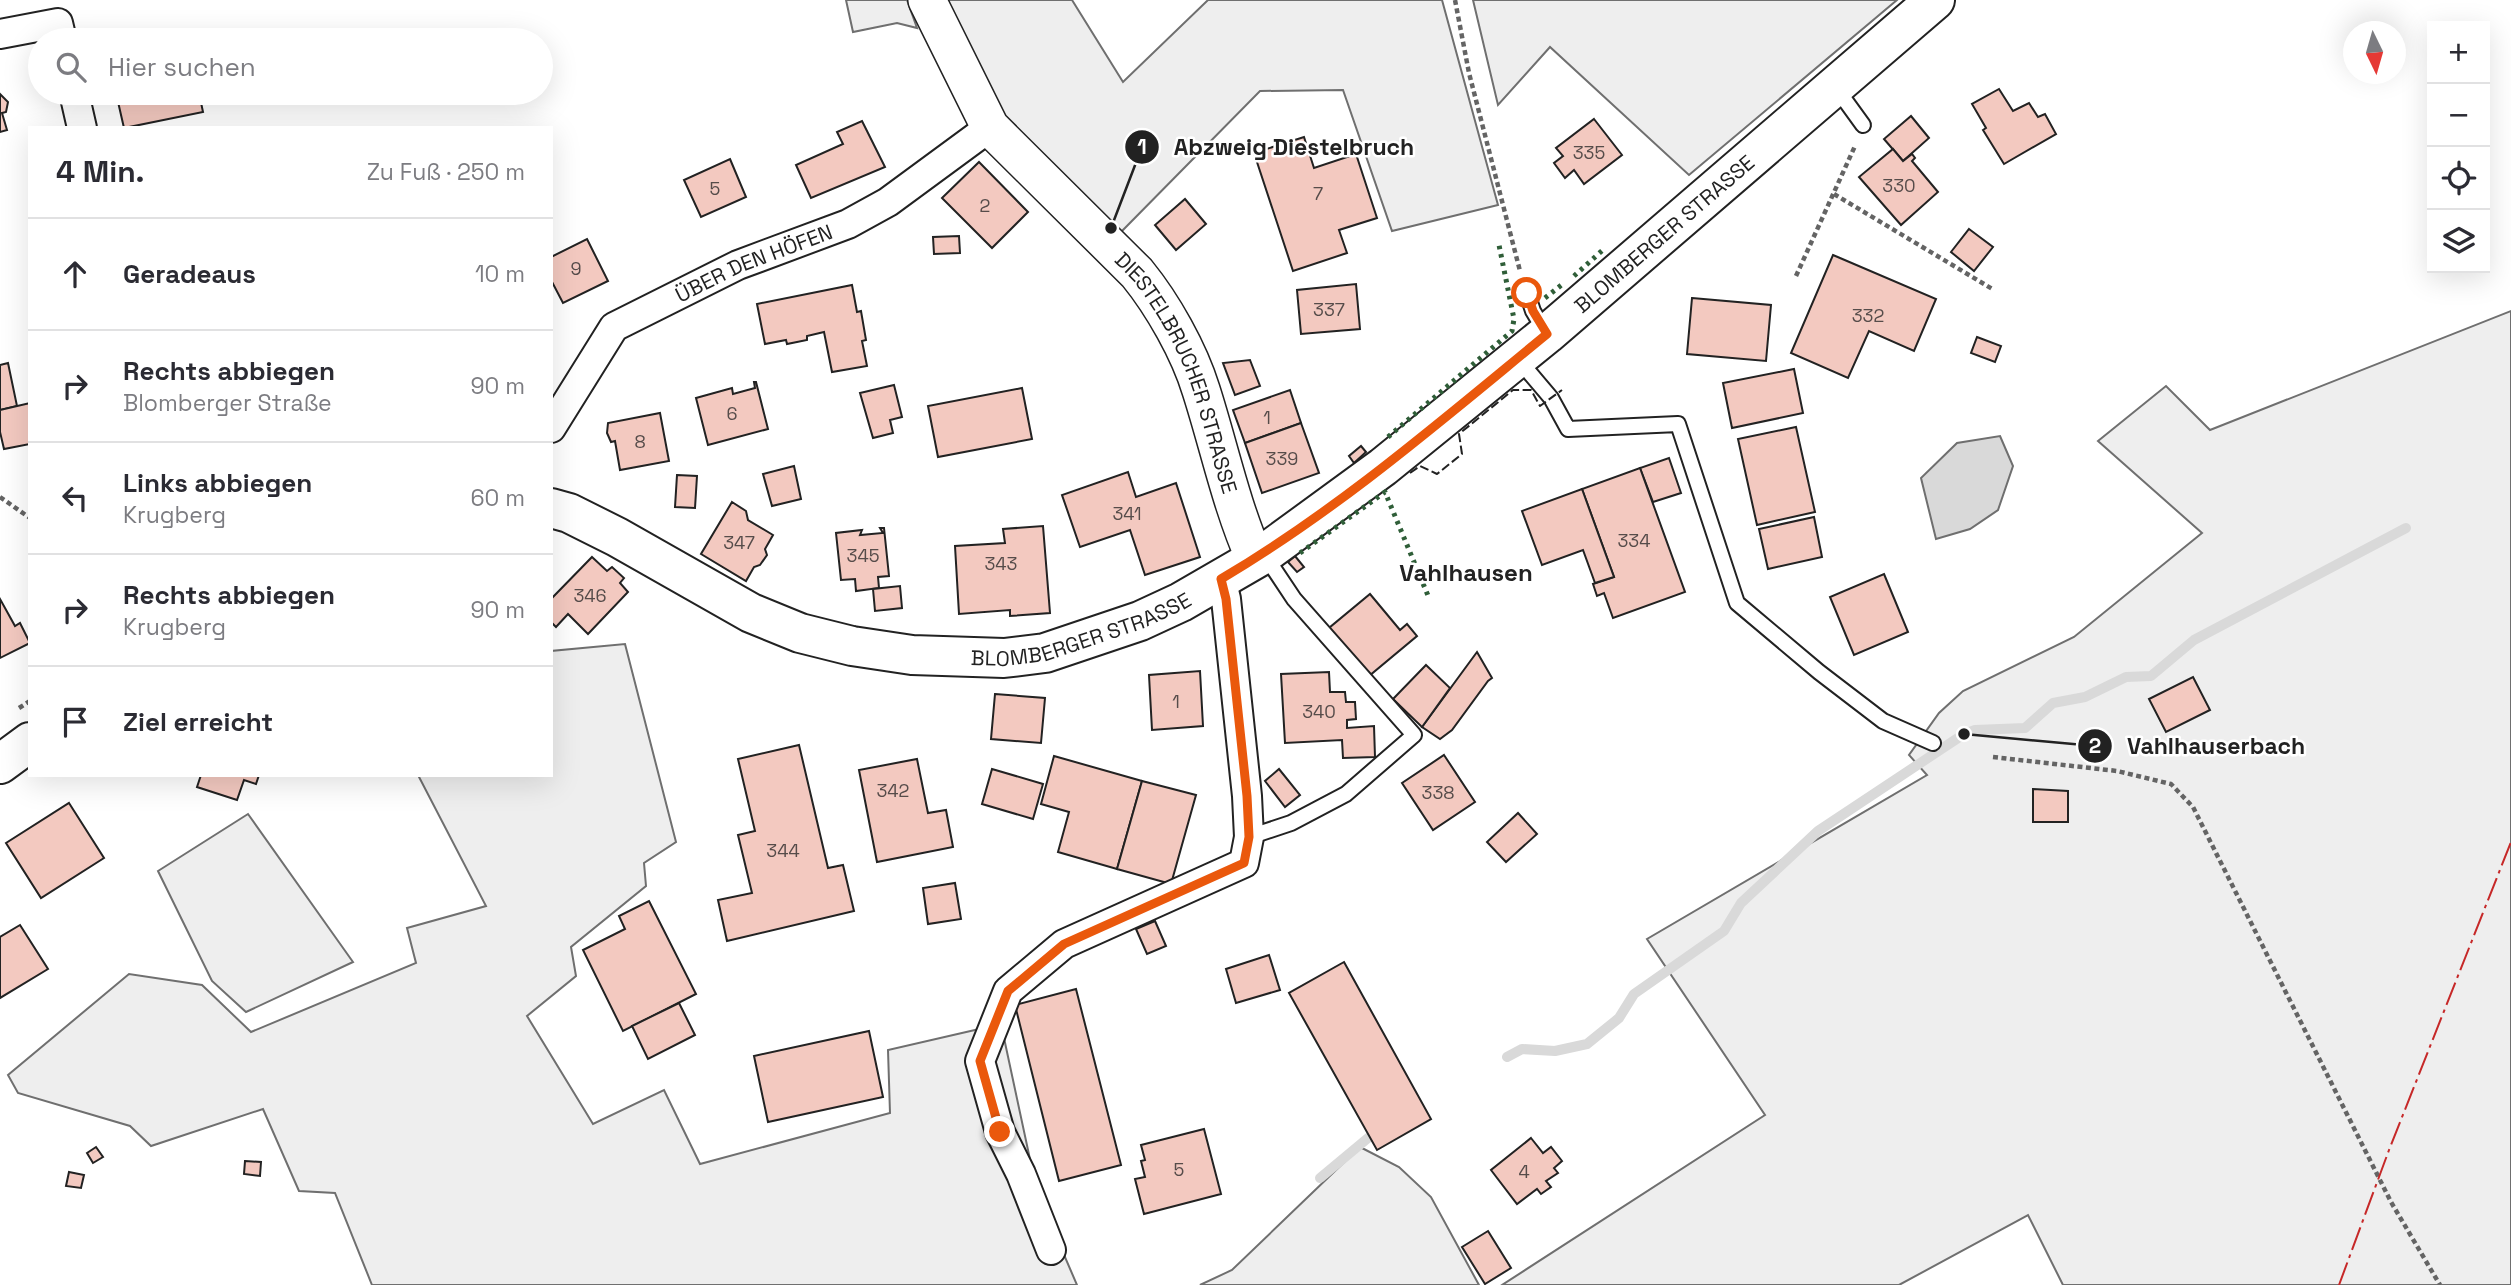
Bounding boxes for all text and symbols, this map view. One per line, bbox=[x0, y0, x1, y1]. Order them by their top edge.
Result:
north arrow bbox=[2343, 21, 2406, 84]
map controls bbox=[2427, 21, 2490, 273]
button: + bbox=[2427, 21, 2490, 84]
search box bbox=[28, 28, 553, 105]
icon: search bbox=[52, 48, 90, 86]
text: Hier suchen bbox=[108, 50, 256, 84]
button: − bbox=[2427, 84, 2490, 147]
callout: Abzweig Diestelbruch bbox=[1125, 125, 1428, 169]
text: Abzweig Diestelbruch bbox=[1174, 132, 1414, 162]
text: 1 bbox=[1137, 133, 1147, 160]
house number: 335 bbox=[1573, 141, 1605, 164]
button: locate bbox=[2427, 147, 2490, 210]
street label: BLOMBERGER STRASSE bbox=[1568, 148, 1759, 318]
text: 4 Min. bbox=[56, 152, 145, 191]
text: Zu Fuß · 250 m bbox=[367, 157, 525, 187]
house number: 330 bbox=[1882, 174, 1916, 197]
house number: 5 bbox=[710, 177, 720, 200]
house number: 7 bbox=[1313, 182, 1323, 205]
house number: 2 bbox=[980, 194, 990, 217]
button: layers bbox=[2427, 210, 2490, 273]
street label: ÜBER DEN HÖFEN bbox=[670, 218, 836, 308]
street label: DIESTELBRUCHER STRASSE bbox=[1110, 246, 1244, 497]
icon: ahead bbox=[56, 255, 94, 293]
text: Geradeaus bbox=[123, 257, 256, 291]
house number: 9 bbox=[570, 257, 582, 280]
text: 10 m bbox=[475, 259, 525, 289]
route start bbox=[1511, 277, 1542, 308]
house number: 337 bbox=[1313, 298, 1345, 321]
house number: 332 bbox=[1852, 304, 1884, 327]
text: Rechts abbiegen bbox=[123, 354, 335, 388]
icon: right bbox=[56, 367, 94, 405]
text: 90 m bbox=[470, 371, 525, 401]
text: Blomberger Straße bbox=[123, 388, 332, 418]
house number: 6 bbox=[726, 402, 738, 425]
house number: 1 bbox=[1263, 406, 1271, 429]
house number: 8 bbox=[634, 430, 646, 453]
house number: 339 bbox=[1266, 447, 1298, 470]
text: Links abbiegen bbox=[123, 466, 312, 500]
icon: left bbox=[56, 479, 94, 517]
text: 60 m bbox=[470, 483, 525, 513]
text: Krugberg bbox=[123, 500, 226, 530]
house number: 341 bbox=[1112, 502, 1142, 525]
house number: 334 bbox=[1618, 529, 1651, 552]
house number: 347 bbox=[723, 531, 755, 554]
house number: 345 bbox=[847, 544, 879, 567]
house number: 343 bbox=[985, 552, 1018, 575]
district label: Vahlhausen bbox=[1399, 557, 1533, 588]
text: Rechts abbiegen bbox=[123, 578, 335, 612]
house number: 346 bbox=[573, 584, 607, 607]
street label: BLOMBERGER STRASSE bbox=[970, 586, 1196, 672]
icon: right bbox=[56, 591, 94, 629]
text: 90 m bbox=[470, 595, 525, 625]
text: Krugberg bbox=[123, 612, 226, 642]
house number: 1 bbox=[1172, 690, 1180, 713]
house number: 340 bbox=[1302, 700, 1336, 723]
icon: arrive bbox=[56, 703, 94, 741]
text: Ziel erreicht bbox=[123, 705, 273, 739]
callout: Vahlhauserbach bbox=[2078, 724, 2319, 768]
text: Vahlhauserbach bbox=[2127, 731, 2305, 761]
text: 2 bbox=[2089, 732, 2101, 759]
house number: 342 bbox=[877, 779, 909, 802]
house number: 338 bbox=[1422, 781, 1454, 804]
house number: 344 bbox=[766, 839, 800, 862]
route end bbox=[984, 1116, 1015, 1147]
house number: 5 bbox=[1174, 1158, 1184, 1181]
house number: 4 bbox=[1518, 1160, 1530, 1183]

